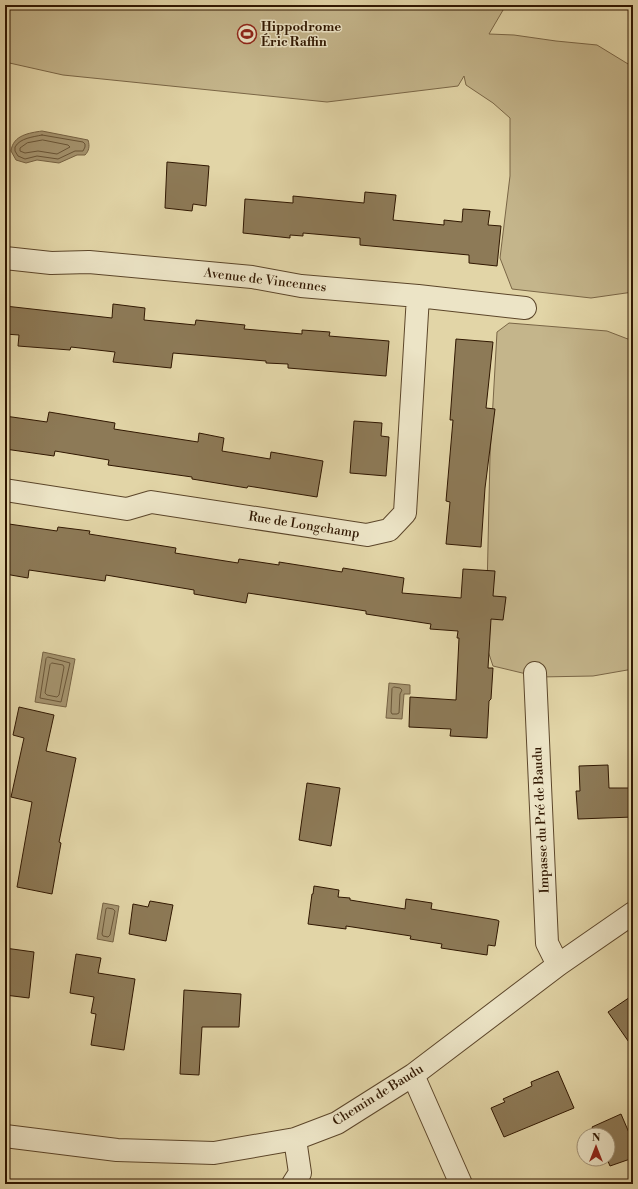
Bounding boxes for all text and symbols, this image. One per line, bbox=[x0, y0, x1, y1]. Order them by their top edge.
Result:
place label: Hippodrome Éric Raffin bbox=[261, 19, 341, 50]
sports icon: Hippodrome Éric Raffin bbox=[236, 23, 258, 45]
street label: Avenue de Vincennes bbox=[202, 264, 328, 296]
street label: Rue de Longchamp bbox=[247, 508, 361, 542]
street label: Impasse du Pré de Baudu bbox=[529, 746, 553, 894]
street label: Chemin de Baudu bbox=[330, 1060, 427, 1129]
north arrow bbox=[576, 1127, 616, 1167]
text: N bbox=[592, 1131, 601, 1145]

